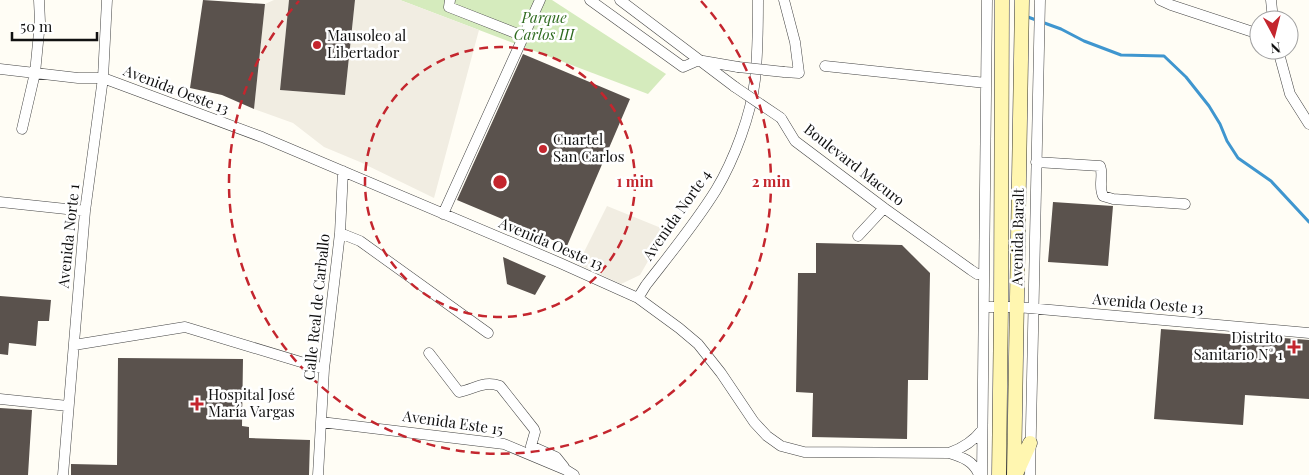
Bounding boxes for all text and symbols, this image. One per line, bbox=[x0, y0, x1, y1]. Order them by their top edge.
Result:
park label: Parque Carlos III bbox=[514, 7, 576, 44]
scale bar bbox=[12, 10, 98, 42]
north arrow bbox=[1249, 10, 1299, 60]
text: 50 m bbox=[20, 16, 53, 36]
place label: Mausoleo al Libertador bbox=[327, 25, 406, 62]
text: N bbox=[1269, 38, 1282, 58]
marker: Mausoleo al Libertador bbox=[311, 39, 323, 51]
street label: Avenida Oeste 13 bbox=[120, 59, 232, 118]
street label: Boulevard Macuro bbox=[800, 119, 909, 210]
place label: Cuartel San Carlos bbox=[553, 129, 625, 166]
marker: Cuartel San Carlos bbox=[537, 143, 549, 155]
street label: Avenida Norte 4 bbox=[637, 165, 715, 265]
text: 1 min bbox=[617, 171, 654, 191]
text: 2 min bbox=[752, 171, 791, 191]
centre of rings bbox=[491, 173, 509, 191]
street label: Avenida Norte 1 bbox=[52, 182, 83, 290]
street label: Avenida Baralt bbox=[1006, 187, 1028, 287]
street label: Avenida Oeste 13 bbox=[495, 212, 607, 274]
street label: Calle Real de Carballo bbox=[298, 233, 334, 381]
street label: Avenida Oeste 13 bbox=[1091, 288, 1205, 318]
place label: Distrito Sanitario N° 1 bbox=[1193, 327, 1283, 364]
marker: Distrito Sanitario N° 1 bbox=[1287, 340, 1301, 354]
place label: Hospital José María Vargas bbox=[208, 384, 295, 421]
marker: Hospital José María Vargas bbox=[190, 397, 204, 411]
street label: Avenida Este 15 bbox=[401, 405, 505, 439]

